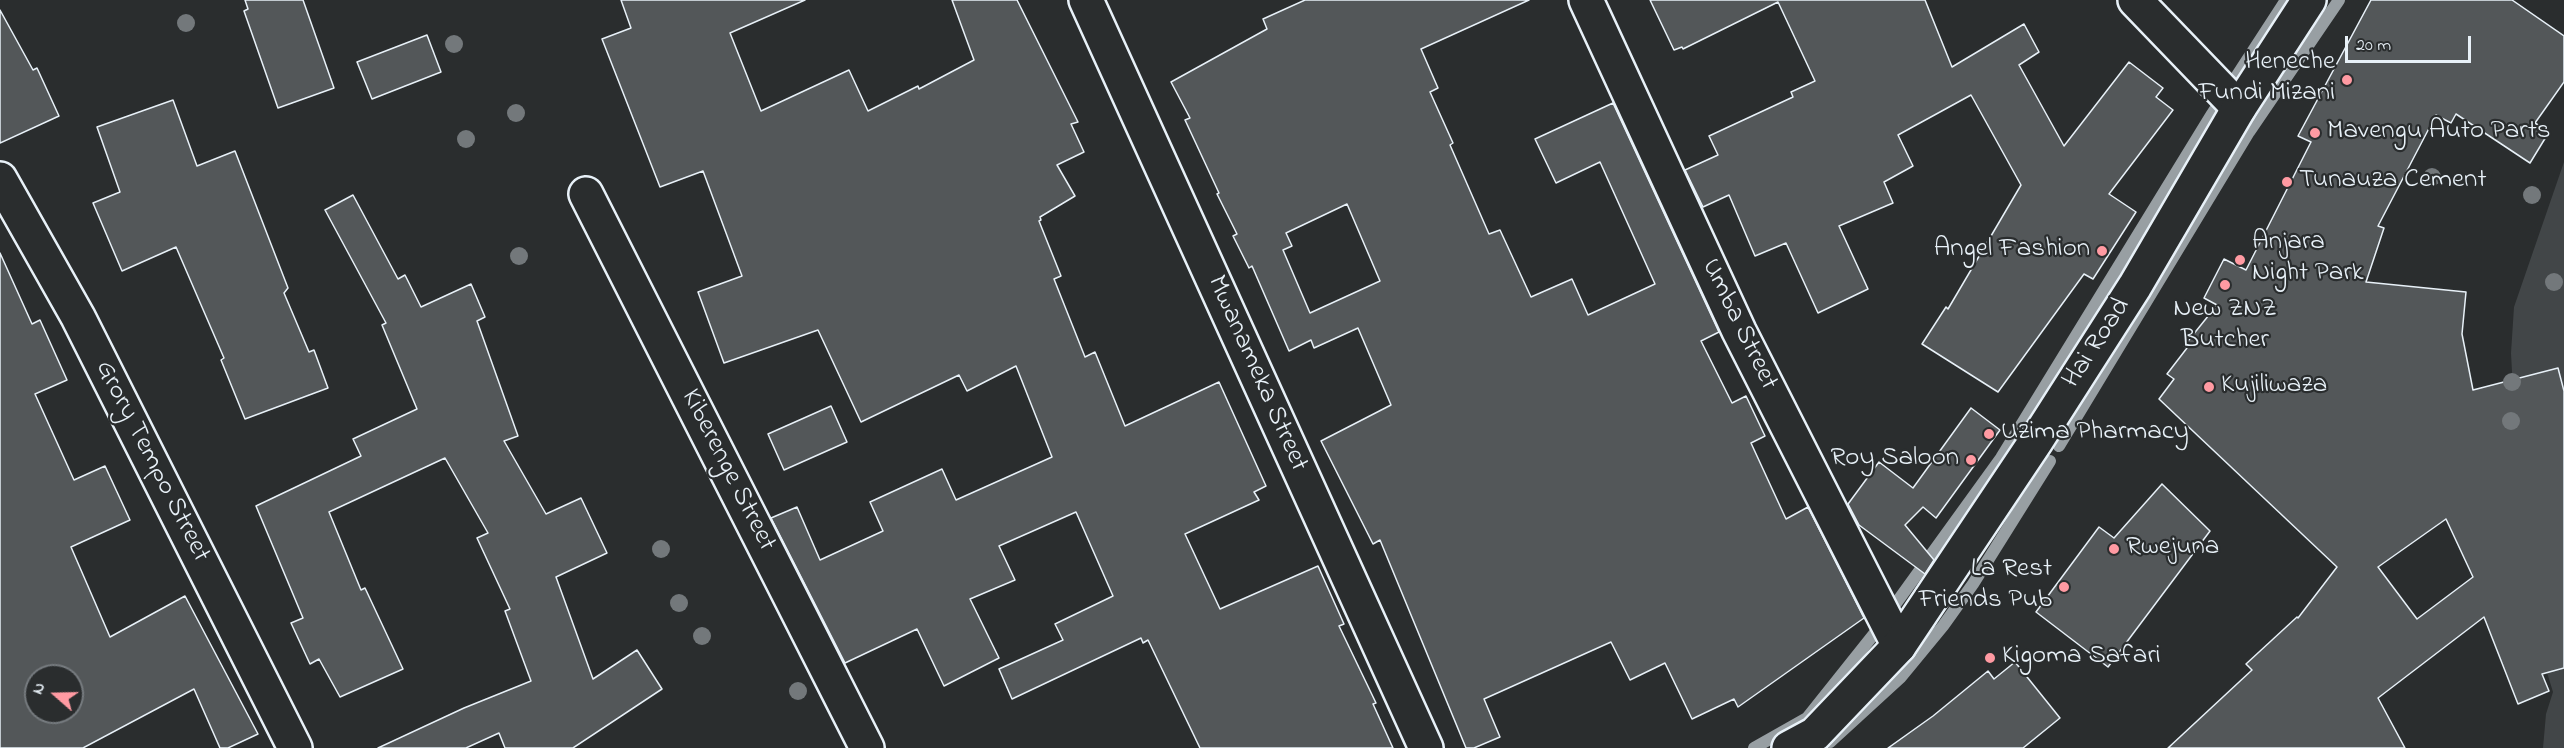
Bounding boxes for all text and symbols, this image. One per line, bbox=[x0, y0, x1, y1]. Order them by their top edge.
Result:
scale bar bbox=[2348, 24, 2474, 62]
text: 20 m bbox=[2356, 33, 2391, 59]
place label: Heneche Fundi Mizani bbox=[2199, 48, 2335, 111]
marker: Heneche Fundi Mizani bbox=[2340, 73, 2354, 87]
place label: Mavengu Auto Parts bbox=[2327, 117, 2551, 149]
marker: Mavengu Auto Parts bbox=[2308, 126, 2322, 140]
place label: Tunauza Cement bbox=[2299, 166, 2486, 198]
marker: Tunauza Cement bbox=[2280, 175, 2294, 189]
place label: Anjara Night Park bbox=[2252, 228, 2364, 291]
place label: Angel Fashion bbox=[1934, 235, 2090, 267]
marker: Angel Fashion bbox=[2095, 244, 2109, 258]
marker: Anjara Night Park bbox=[2233, 253, 2247, 267]
street label: Umba Street bbox=[1692, 254, 1784, 396]
street label: Mwanameka Street bbox=[1198, 271, 1314, 477]
marker: New ZNZ Butcher bbox=[2218, 278, 2232, 292]
street label: Hai Road bbox=[2057, 293, 2139, 395]
place label: New ZNZ Butcher bbox=[2173, 295, 2277, 358]
street label: Grory Tempo Street bbox=[86, 356, 216, 568]
place label: Kujiliwaza bbox=[2221, 371, 2327, 403]
marker: Kujiliwaza bbox=[2202, 380, 2216, 394]
street label: Kiberenge Street bbox=[672, 385, 782, 557]
place label: Uzima Pharmacy bbox=[2001, 418, 2189, 450]
marker: Uzima Pharmacy bbox=[1982, 427, 1996, 441]
place label: Roy Saloon bbox=[1830, 444, 1959, 476]
marker: Roy Saloon bbox=[1964, 453, 1978, 467]
place label: Rwejuna bbox=[2126, 533, 2219, 565]
marker: Rwejuna bbox=[2107, 542, 2121, 556]
place label: La Rest Friends Pub bbox=[1919, 555, 2052, 618]
marker: La Rest Friends Pub bbox=[2057, 580, 2071, 594]
place label: Kigoma Safari bbox=[2002, 642, 2161, 674]
marker: Kigoma Safari bbox=[1983, 651, 1997, 665]
north arrow bbox=[24, 664, 84, 724]
text: N bbox=[26, 679, 52, 698]

